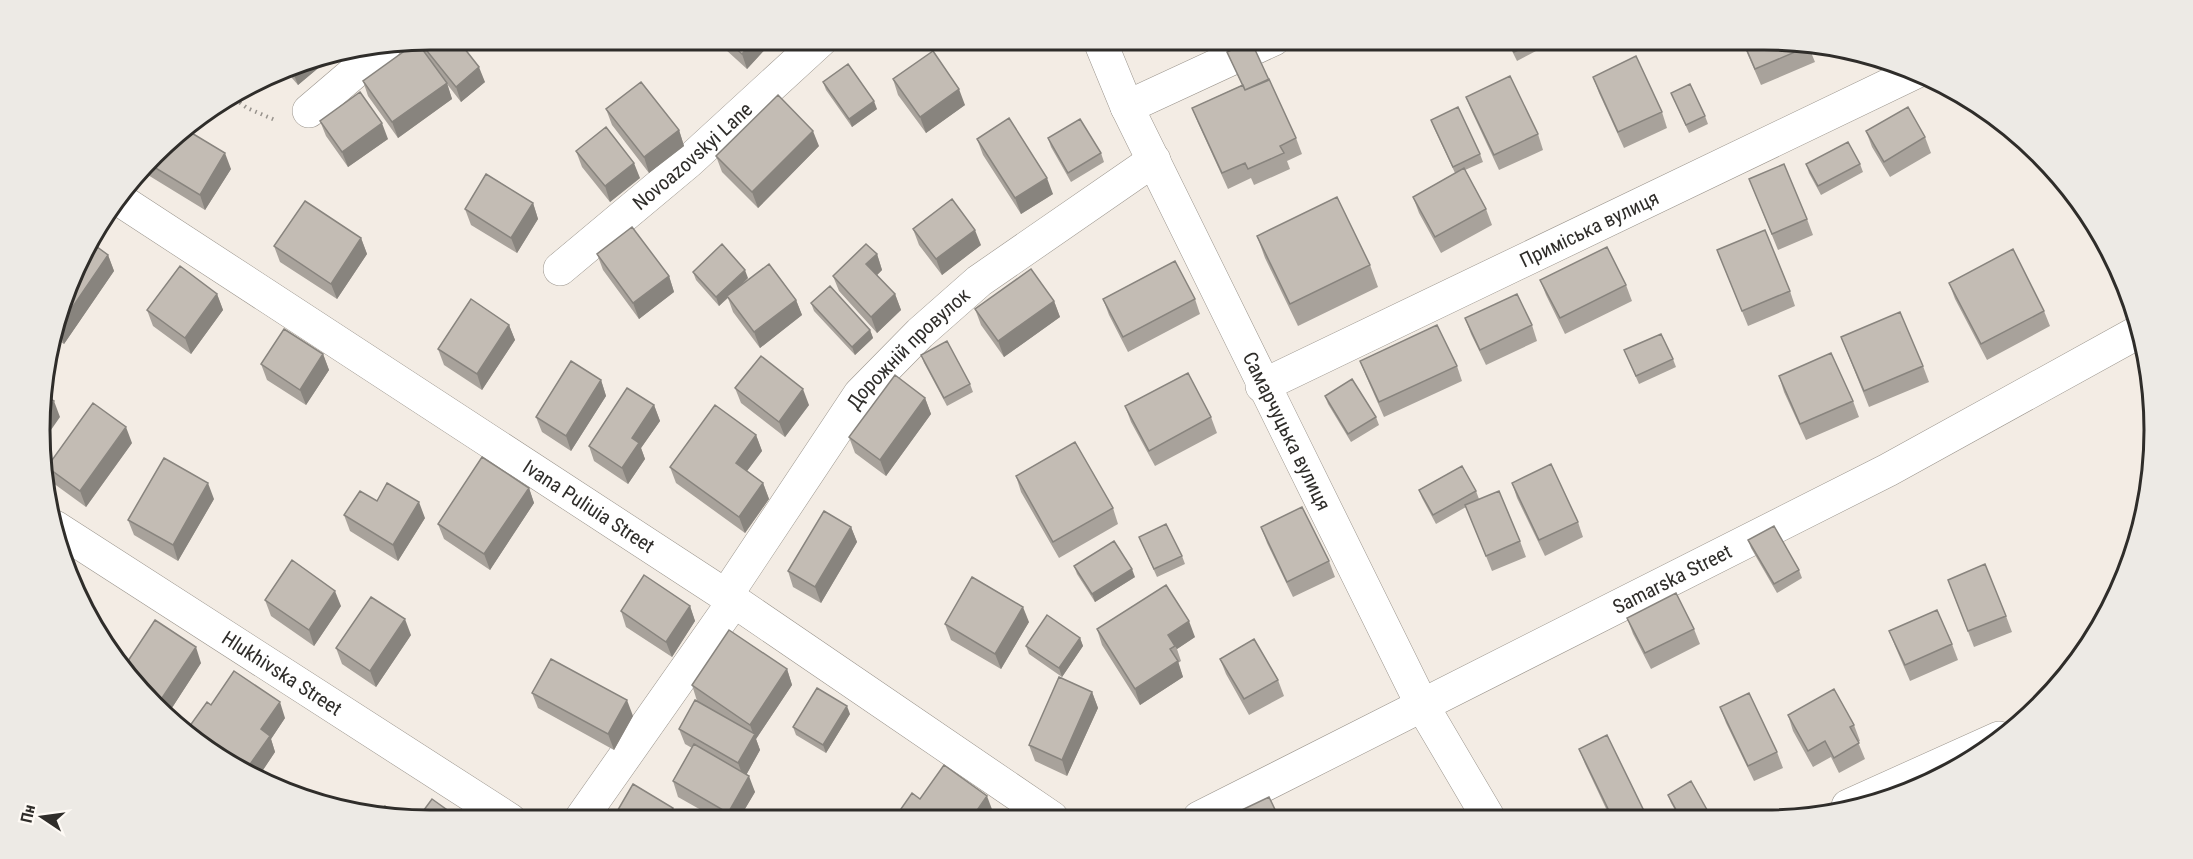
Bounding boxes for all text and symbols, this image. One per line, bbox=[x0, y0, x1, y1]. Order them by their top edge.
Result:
street label: Novoazovskyi Lane bbox=[628, 97, 757, 215]
street label: Приміська вулиця bbox=[1516, 185, 1663, 272]
street label: Дорожній провулок bbox=[841, 282, 975, 414]
street label: Самарчуцька вулиця bbox=[1238, 348, 1336, 514]
street label: Ivana Puliuia Street bbox=[519, 455, 659, 558]
street label: Samarska Street bbox=[1609, 539, 1736, 619]
street label: Hlukhivska Street bbox=[218, 626, 346, 721]
north arrow bbox=[12, 787, 72, 847]
text: Пн bbox=[17, 803, 39, 825]

